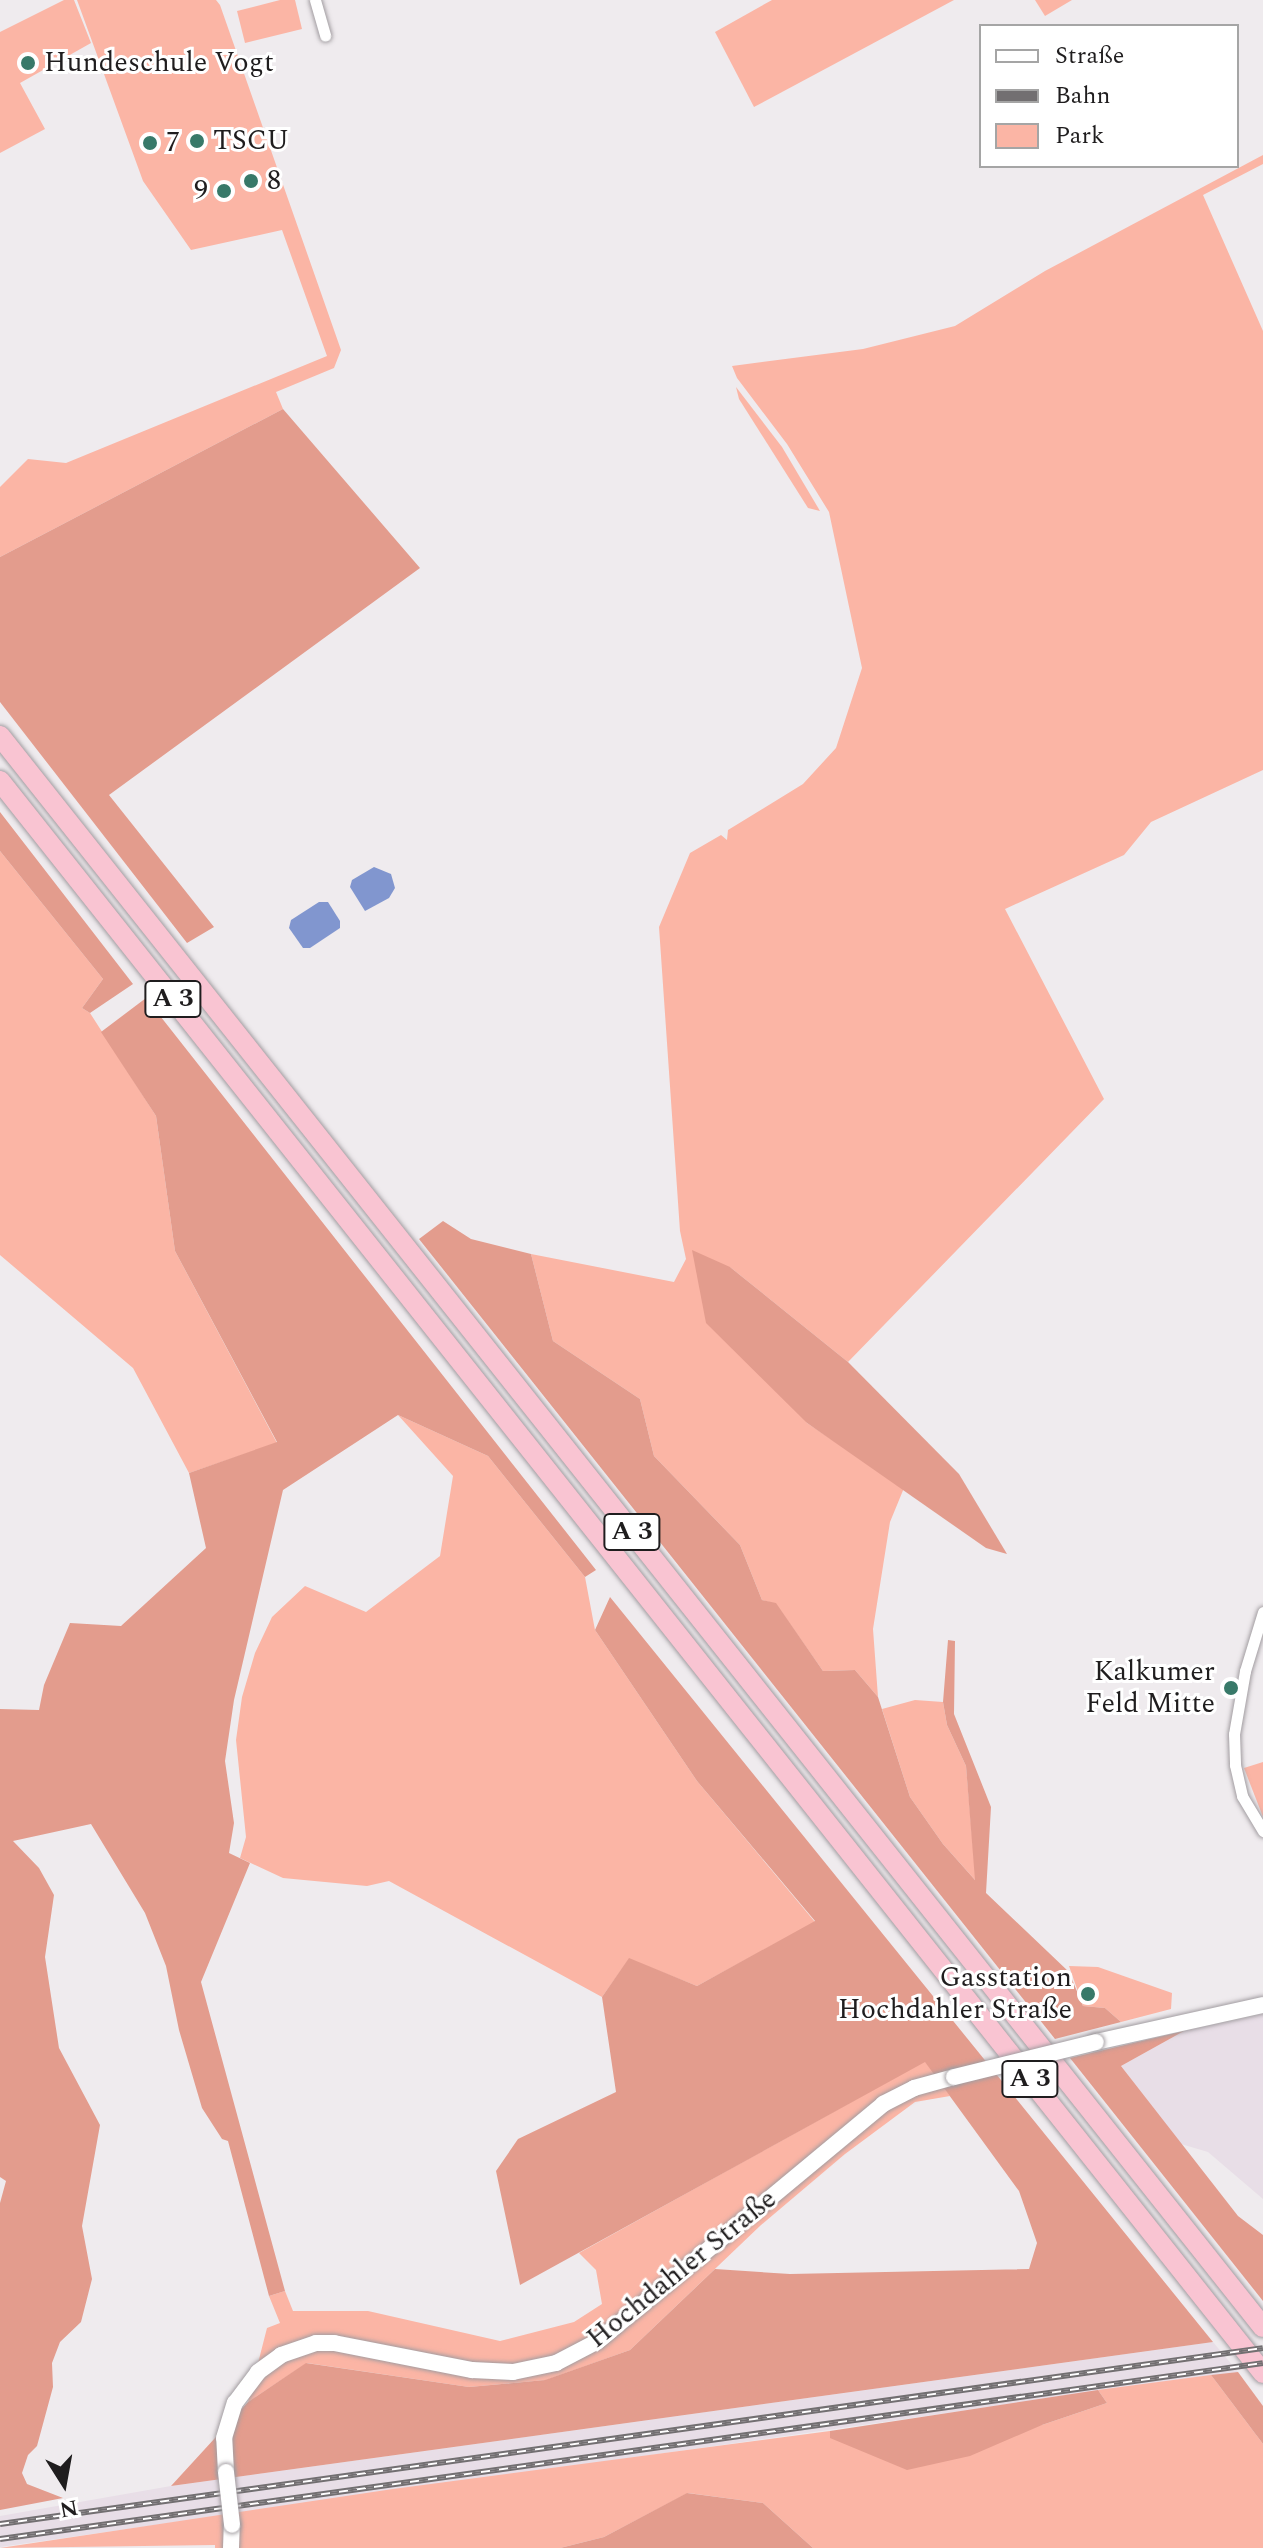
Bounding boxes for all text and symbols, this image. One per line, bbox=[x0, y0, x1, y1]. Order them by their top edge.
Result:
legend bbox=[979, 24, 1239, 168]
text: Straße bbox=[1055, 38, 1124, 74]
place label: Hundeschule Vogt bbox=[44, 46, 274, 80]
marker: Hundeschule Vogt bbox=[19, 54, 37, 72]
text: Bahn bbox=[1055, 78, 1110, 114]
text: Park bbox=[1055, 118, 1105, 154]
place label: TSCU bbox=[213, 124, 289, 158]
place label: 7 bbox=[166, 126, 180, 160]
marker: TSCU bbox=[188, 132, 206, 150]
marker: 7 bbox=[141, 134, 159, 152]
place label: 8 bbox=[267, 164, 281, 198]
marker: 8 bbox=[242, 172, 260, 190]
place label: 9 bbox=[194, 174, 208, 208]
marker: 9 bbox=[215, 182, 233, 200]
road number: A 3 bbox=[143, 977, 203, 1021]
road number: A 3 bbox=[602, 1510, 662, 1554]
place label: Kalkumer Feld Mitte bbox=[1085, 1655, 1215, 1721]
marker: Kalkumer Feld Mitte bbox=[1222, 1679, 1240, 1697]
place label: Gasstation Hochdahler Straße bbox=[838, 1961, 1072, 2027]
marker: Gasstation Hochdahler Straße bbox=[1079, 1985, 1097, 2003]
road number: A 3 bbox=[1000, 2057, 1060, 2101]
street label: Hochdahler Straße bbox=[581, 2182, 783, 2356]
north arrow bbox=[24, 2444, 104, 2524]
text: N bbox=[57, 2490, 81, 2526]

